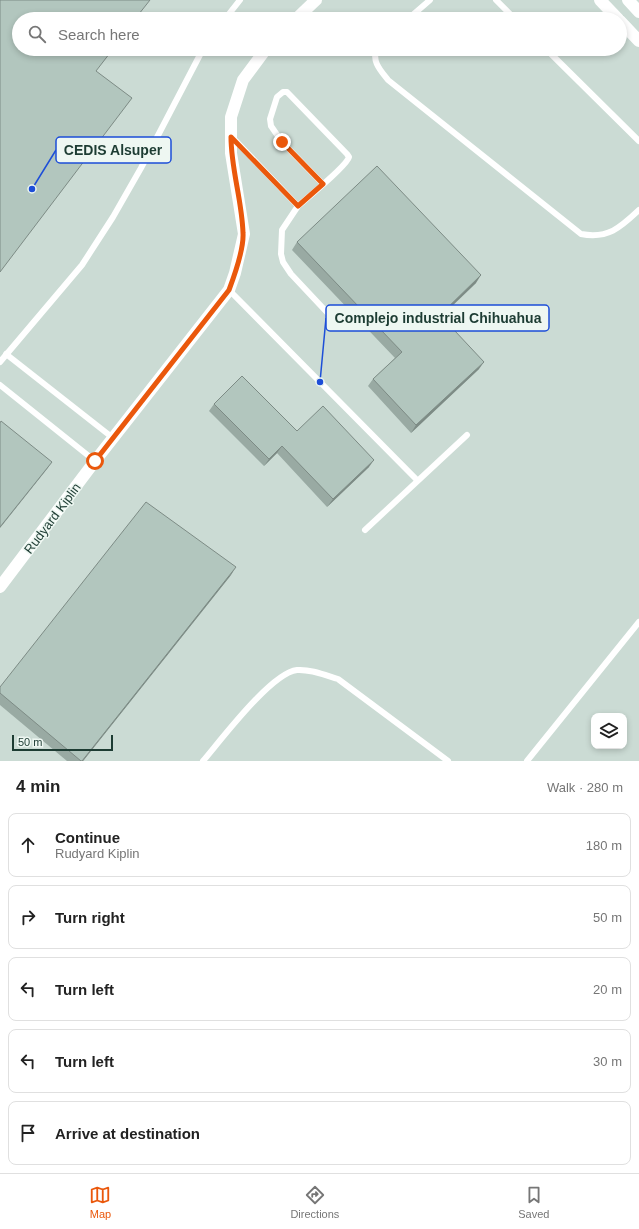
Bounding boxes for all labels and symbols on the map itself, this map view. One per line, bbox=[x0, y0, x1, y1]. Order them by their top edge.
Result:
route end bbox=[273, 133, 291, 151]
callout: CEDIS Alsuper bbox=[56, 137, 171, 163]
text: CEDIS Alsuper bbox=[64, 142, 163, 158]
callout: Complejo industrial Chihuahua bbox=[326, 305, 549, 331]
text: Complejo industrial Chihuahua bbox=[335, 310, 542, 326]
route start bbox=[86, 452, 104, 470]
street label: Rudyard Kiplin bbox=[21, 480, 84, 557]
scale bar bbox=[12, 733, 113, 752]

